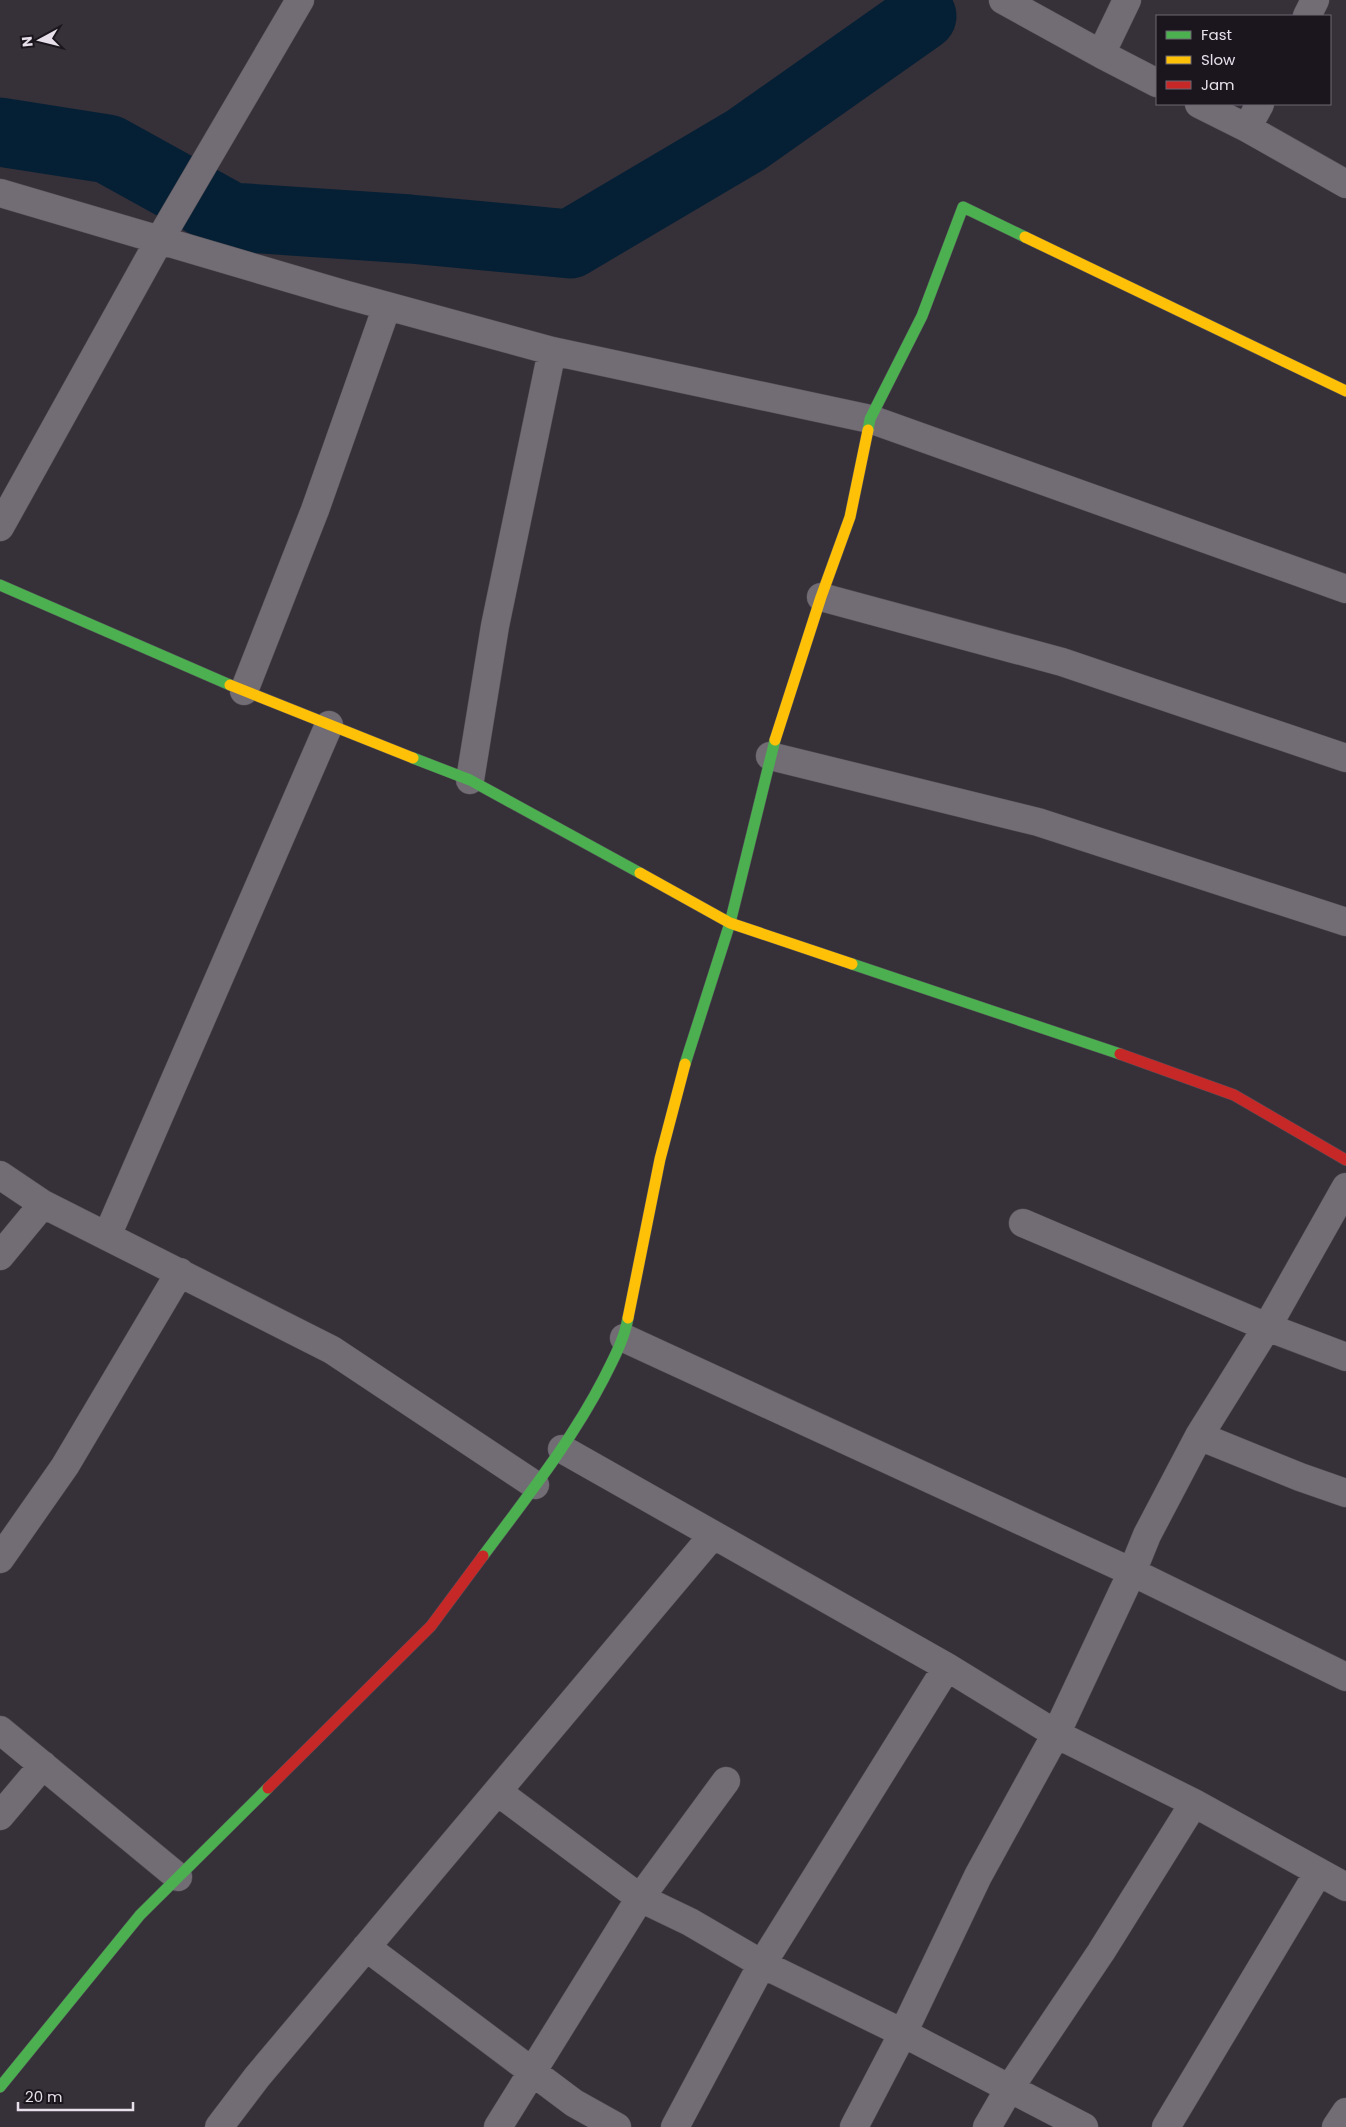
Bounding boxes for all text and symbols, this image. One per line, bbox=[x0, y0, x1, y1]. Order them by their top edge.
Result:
north arrow bbox=[15, 15, 65, 65]
legend bbox=[1156, 15, 1331, 105]
text: Fast bbox=[1201, 24, 1232, 45]
text: N bbox=[17, 35, 38, 48]
text: Slow bbox=[1201, 49, 1236, 70]
text: Jam bbox=[1201, 74, 1235, 95]
scale bar bbox=[18, 2080, 132, 2112]
text: 20 m bbox=[25, 2086, 63, 2107]

